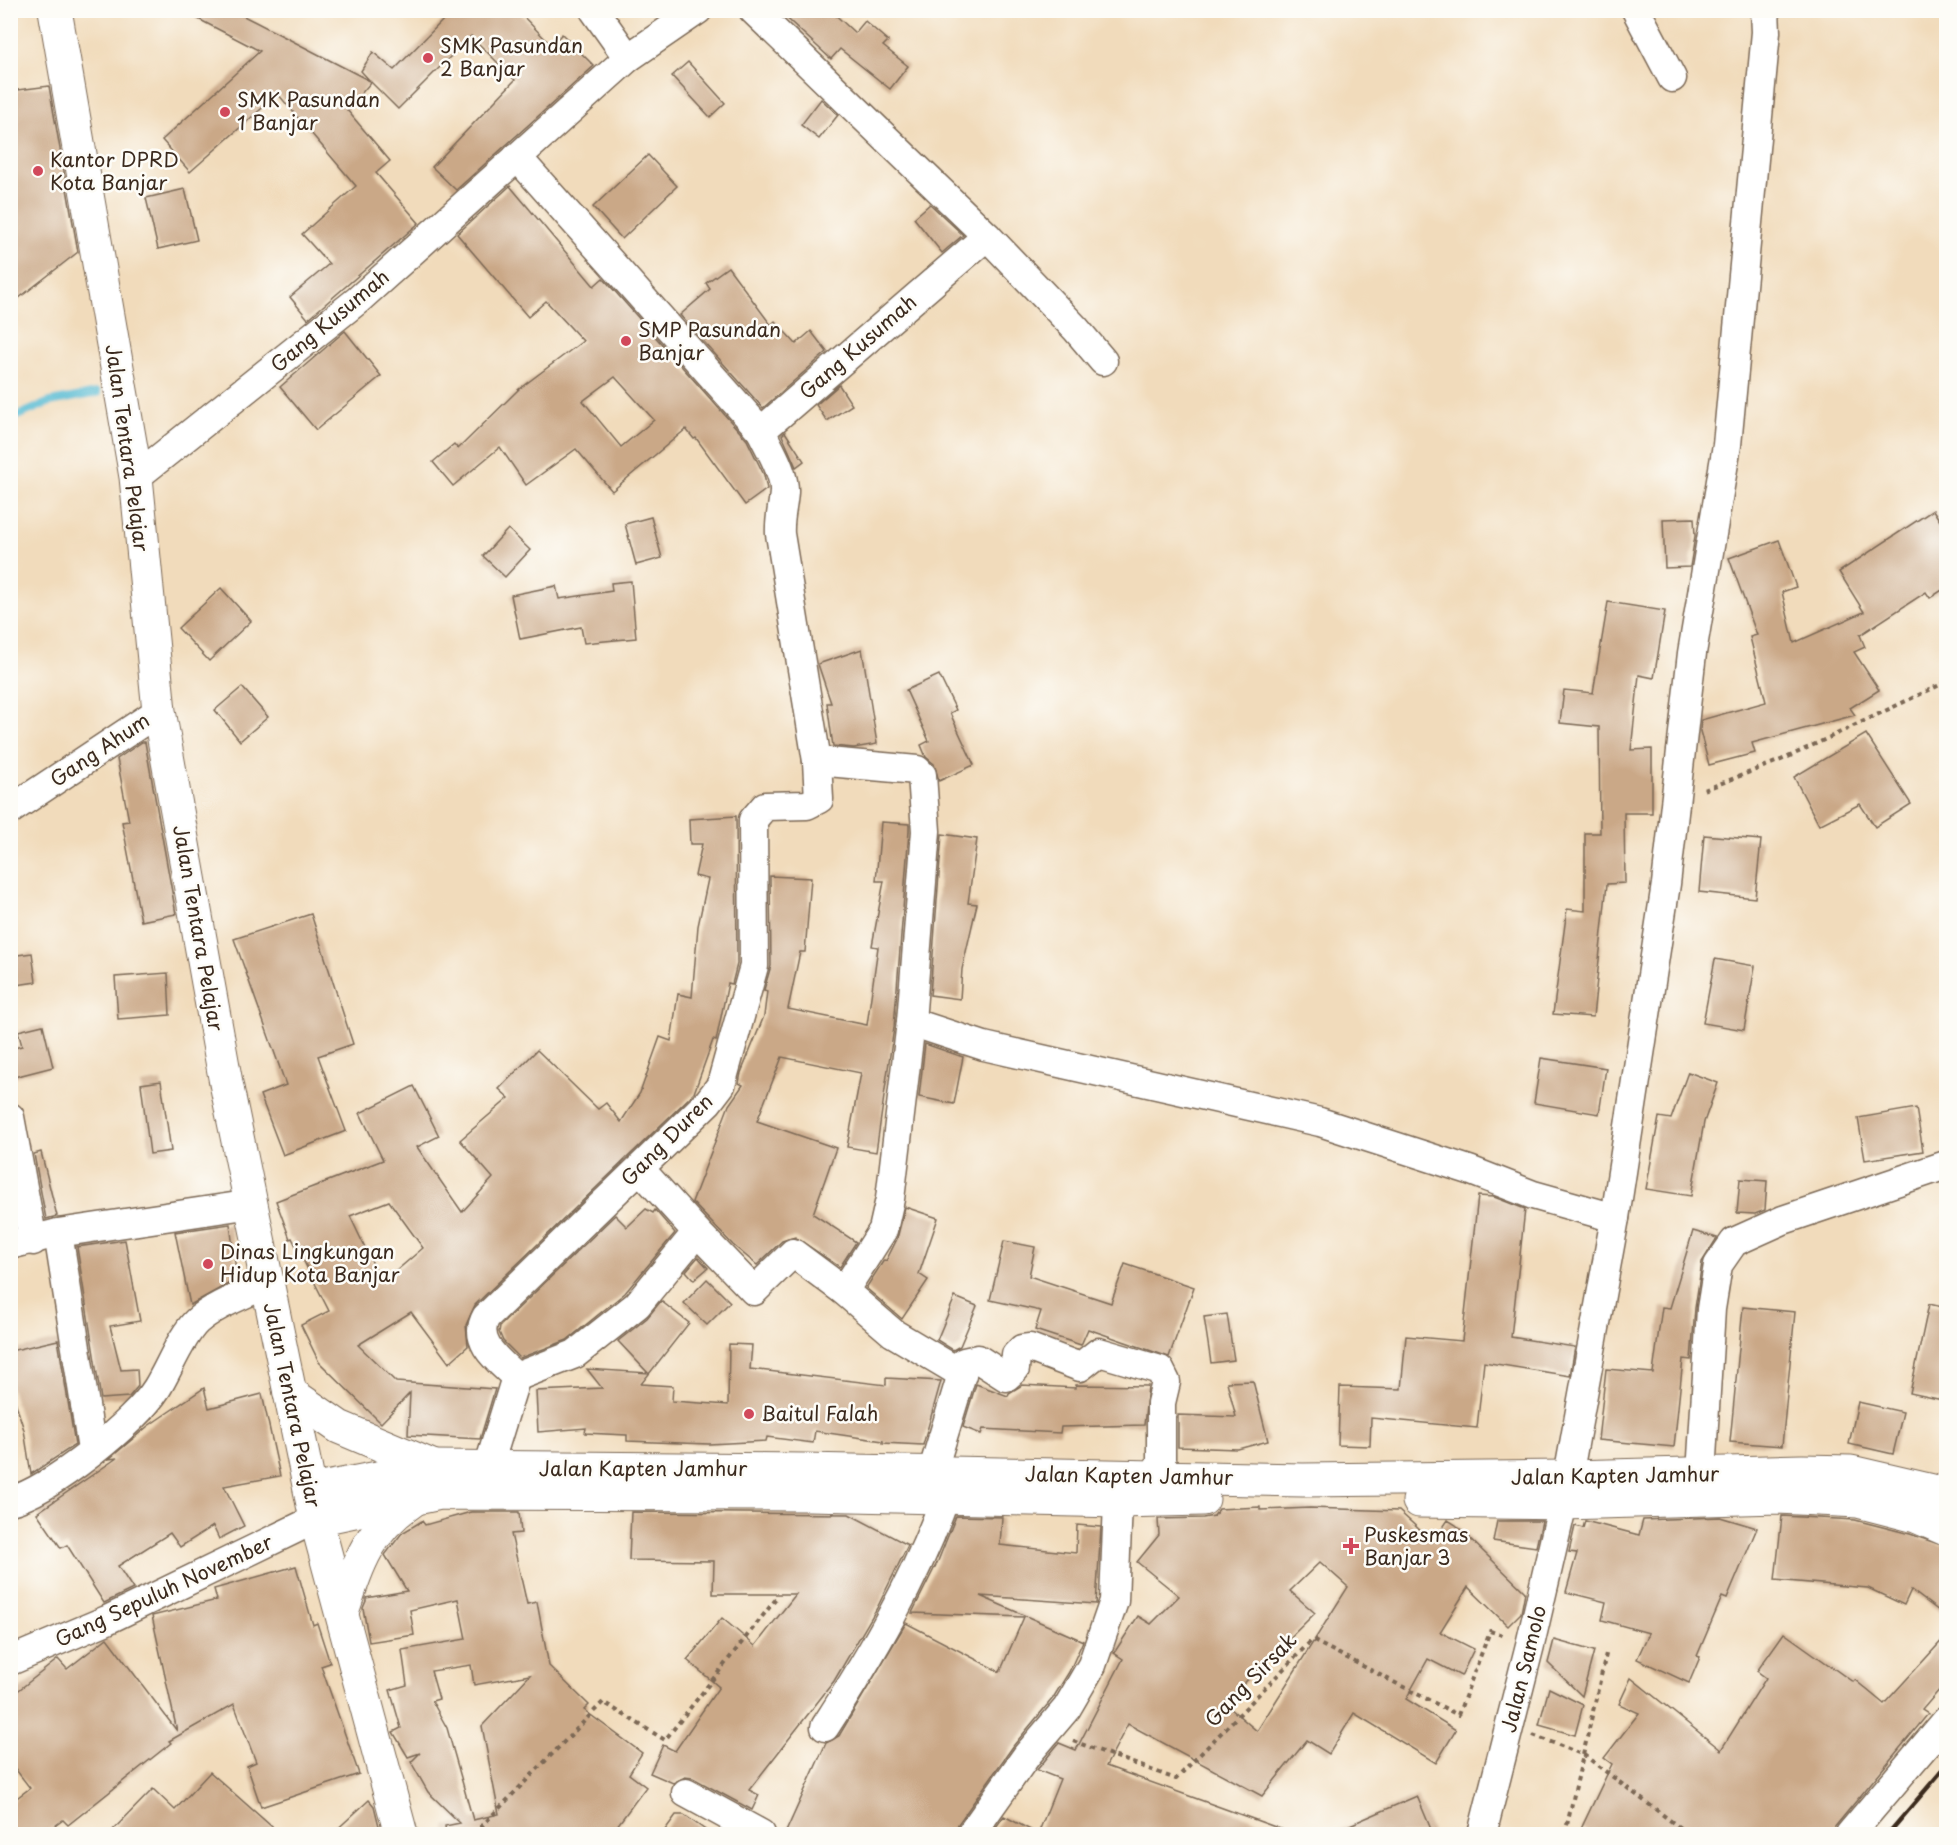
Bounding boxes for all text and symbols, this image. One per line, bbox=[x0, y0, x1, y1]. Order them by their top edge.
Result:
place label: SMK Pasundan 2 Banjar bbox=[440, 30, 583, 83]
marker: SMK Pasundan 2 Banjar bbox=[421, 51, 435, 65]
place label: SMK Pasundan 1 Banjar bbox=[237, 84, 380, 137]
marker: SMK Pasundan 1 Banjar bbox=[218, 105, 232, 119]
place label: Kantor DPRD Kota Banjar bbox=[50, 144, 179, 197]
marker: Kantor DPRD Kota Banjar bbox=[31, 164, 45, 178]
street label: Gang Kusumah bbox=[264, 262, 395, 379]
street label: Gang Kusumah bbox=[792, 287, 923, 406]
place label: SMP Pasundan Banjar bbox=[638, 314, 781, 367]
marker: SMP Pasundan Banjar bbox=[619, 334, 633, 348]
street label: Jalan Tentara Pelajar bbox=[99, 342, 157, 553]
street label: Gang Ahum bbox=[44, 705, 155, 794]
street label: Jalan Tentara Pelajar bbox=[166, 822, 232, 1033]
street label: Gang Duren bbox=[613, 1086, 719, 1192]
place label: Dinas Lingkungan Hidup Kota Banjar bbox=[220, 1236, 400, 1289]
marker: Dinas Lingkungan Hidup Kota Banjar bbox=[201, 1257, 215, 1271]
street label: Jalan Tentara Pelajar bbox=[257, 1300, 329, 1510]
place label: Baitul Falah bbox=[761, 1398, 878, 1428]
marker: Baitul Falah bbox=[742, 1407, 756, 1421]
street label: Jalan Kapten Jamhur bbox=[539, 1453, 748, 1483]
street label: Jalan Kapten Jamhur bbox=[1025, 1458, 1234, 1492]
street label: Jalan Kapten Jamhur bbox=[1511, 1458, 1720, 1492]
place label: Puskesmas Banjar 3 bbox=[1364, 1519, 1468, 1572]
street label: Gang Sepuluh November bbox=[50, 1526, 278, 1654]
marker: Puskesmas Banjar 3 bbox=[1342, 1537, 1360, 1555]
street label: Jalan Samolo bbox=[1493, 1602, 1553, 1736]
street label: Gang Sirsak bbox=[1197, 1625, 1303, 1733]

